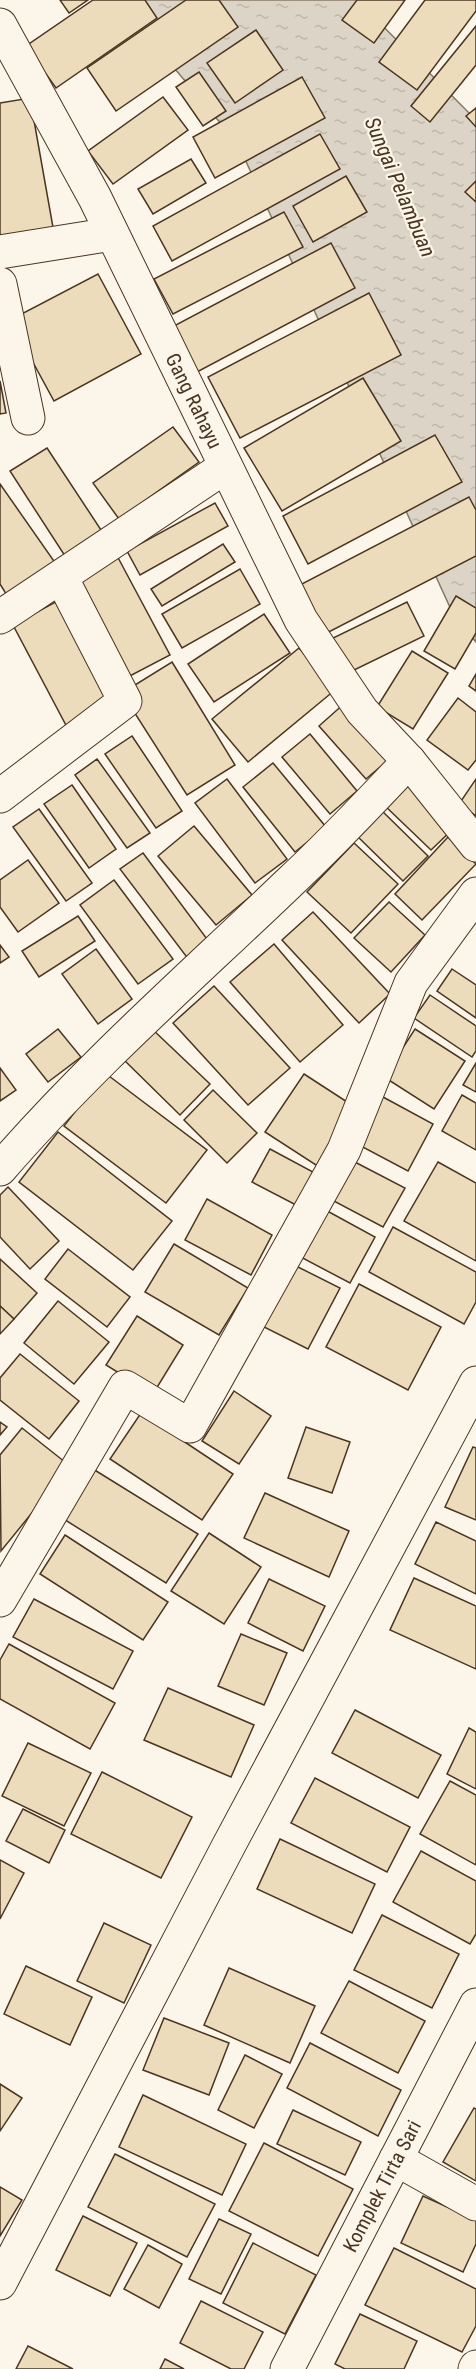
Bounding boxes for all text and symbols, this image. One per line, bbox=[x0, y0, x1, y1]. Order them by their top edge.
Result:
water label: Sungai Pelambuan bbox=[360, 113, 440, 261]
street label: Gang Rahayu bbox=[161, 349, 227, 452]
street label: Komplek Tirta Sari bbox=[338, 2116, 426, 2256]

